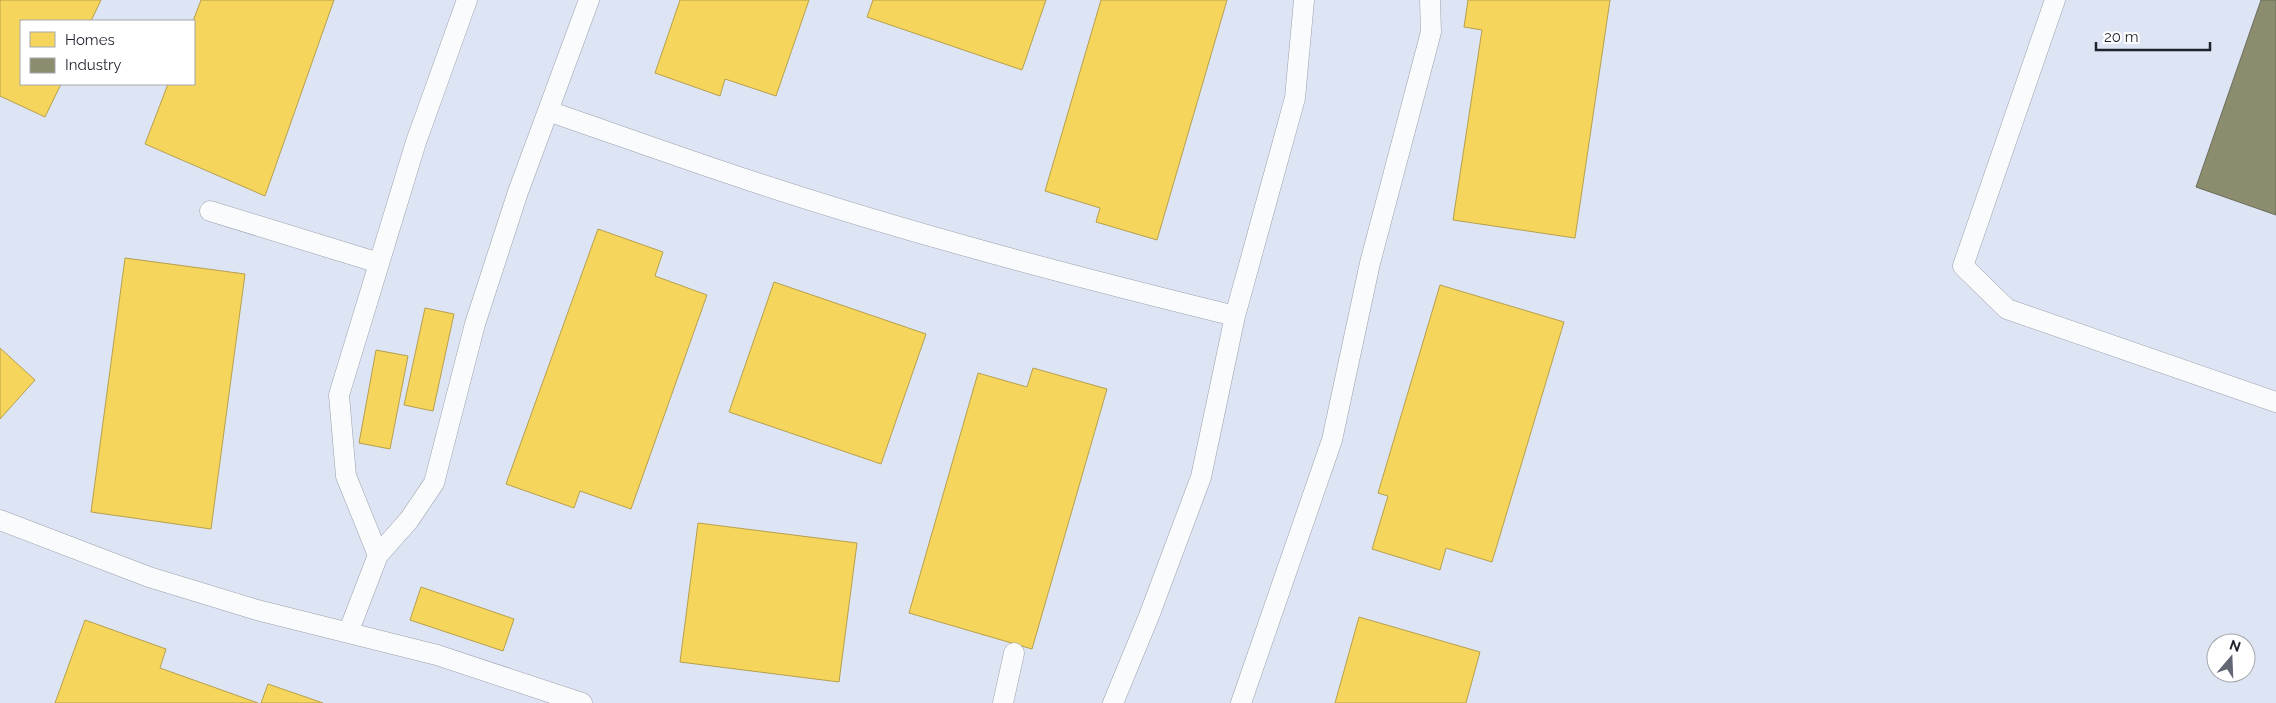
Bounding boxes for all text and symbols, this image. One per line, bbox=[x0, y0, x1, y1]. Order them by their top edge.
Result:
legend bbox=[20, 20, 195, 85]
scale bar bbox=[2096, 20, 2210, 52]
text: 20 m bbox=[2104, 28, 2139, 46]
text: Homes bbox=[65, 31, 115, 49]
text: Industry bbox=[65, 56, 121, 74]
north arrow bbox=[2206, 633, 2256, 683]
text: N bbox=[2228, 636, 2243, 655]

